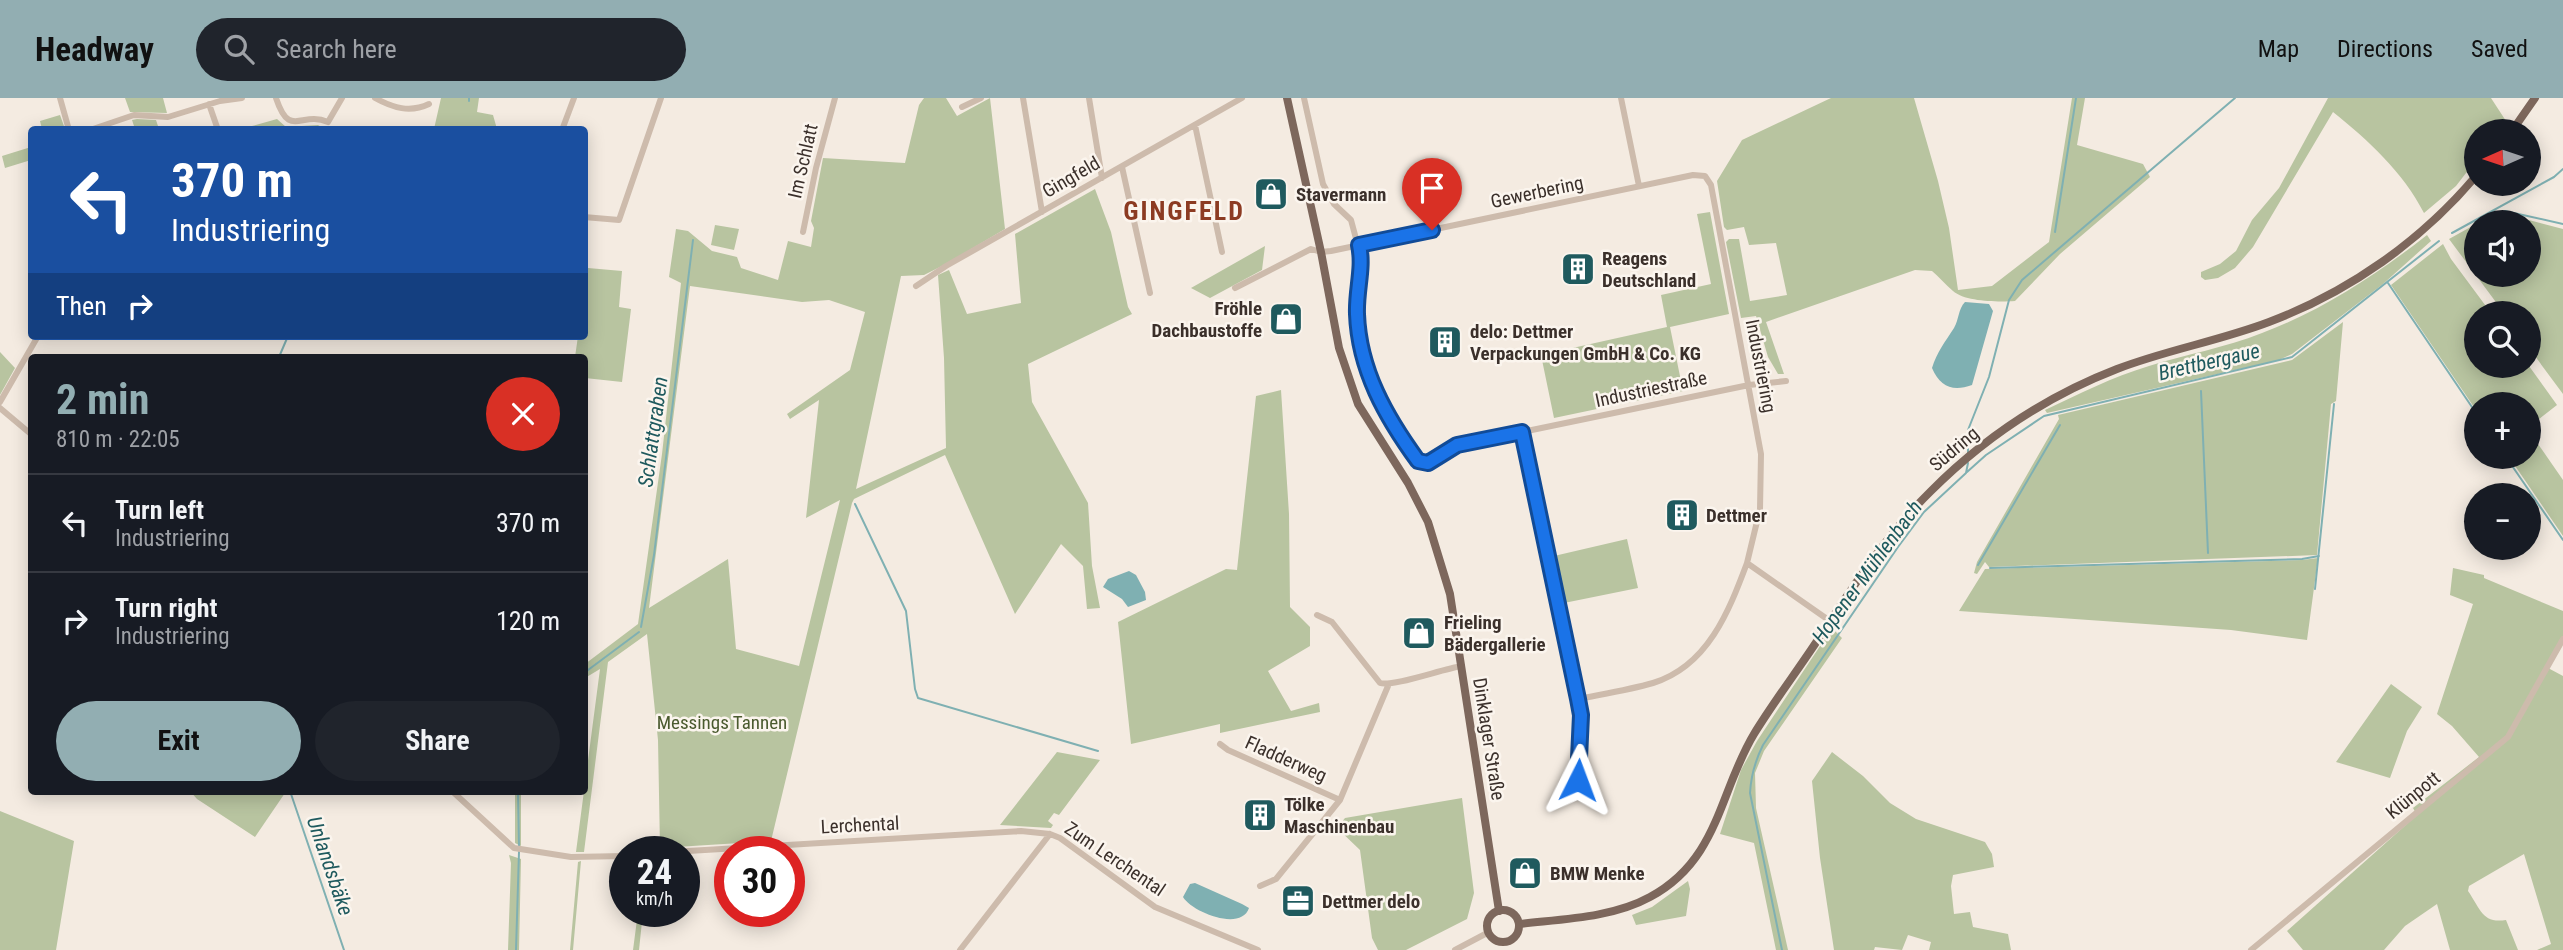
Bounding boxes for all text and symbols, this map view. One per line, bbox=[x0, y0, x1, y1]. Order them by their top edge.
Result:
search box bbox=[196, 18, 686, 81]
text: Headway bbox=[35, 30, 154, 69]
icon: search bbox=[220, 30, 258, 68]
text: Search here bbox=[276, 34, 397, 64]
text: Map bbox=[2258, 35, 2299, 63]
text: Directions bbox=[2337, 35, 2433, 63]
text: Saved bbox=[2471, 35, 2528, 63]
north arrow bbox=[2464, 119, 2541, 196]
map controls bbox=[2464, 119, 2541, 560]
street label: Im Schlatt bbox=[783, 121, 823, 201]
street label: Gingfeld bbox=[1038, 151, 1104, 203]
text: 370 m bbox=[171, 152, 293, 209]
icon: left bbox=[56, 154, 147, 245]
pin bbox=[1402, 158, 1462, 230]
icon: arrive bbox=[1413, 169, 1451, 207]
street label: Gewerbering bbox=[1489, 171, 1585, 213]
shop icon: Stavermann bbox=[1252, 175, 1290, 213]
place label: Stavermann bbox=[1296, 183, 1386, 206]
district label: GINGFELD bbox=[1123, 196, 1245, 226]
button: sound bbox=[2464, 210, 2541, 287]
text: Industriering bbox=[171, 211, 330, 249]
place label: Reagens Deutschland bbox=[1602, 247, 1696, 292]
building icon: Reagens Deutschland bbox=[1559, 250, 1597, 288]
icon: right bbox=[121, 287, 159, 325]
text: Then bbox=[56, 291, 107, 321]
place label: Fröhle Dachbaustoffe bbox=[1152, 297, 1262, 342]
shop icon: Fröhle Dachbaustoffe bbox=[1267, 300, 1305, 338]
button: search bbox=[2464, 301, 2541, 378]
street label: Industriering bbox=[1741, 317, 1781, 415]
place label: delo: Dettmer Verpackungen GmbH & Co. KG bbox=[1470, 320, 1701, 365]
building icon: delo: Dettmer Verpackungen GmbH & Co. KG bbox=[1426, 323, 1464, 361]
water label: Brettbergaue bbox=[2156, 339, 2262, 385]
street label: Industriestraße bbox=[1593, 366, 1709, 412]
text: 2 min bbox=[56, 375, 149, 424]
water label: Schlattgraben bbox=[633, 375, 673, 489]
button: close bbox=[486, 377, 560, 451]
button: + bbox=[2464, 392, 2541, 469]
street label: Südring bbox=[1925, 422, 1983, 476]
text: 810 m · 22:05 bbox=[56, 426, 180, 453]
button: − bbox=[2464, 483, 2541, 560]
text: Turn left bbox=[115, 495, 204, 525]
building icon: Dettmer bbox=[1663, 496, 1701, 534]
water label: Hopener Mühlenbach bbox=[1807, 496, 1927, 648]
icon: left bbox=[56, 504, 94, 542]
place label: Dettmer bbox=[1706, 504, 1767, 527]
text: 370 m bbox=[496, 508, 560, 538]
text: Industriering bbox=[115, 525, 230, 552]
text: Turn right bbox=[115, 593, 217, 623]
icon: right bbox=[56, 602, 94, 640]
text: 120 m bbox=[496, 606, 560, 636]
place label: Frieling Bädergallerie bbox=[1444, 611, 1546, 656]
shop icon: Frieling Bädergallerie bbox=[1400, 614, 1438, 652]
text: Industriering bbox=[115, 623, 230, 650]
street label: Dinklager Straße bbox=[1468, 676, 1510, 802]
button: Exit bbox=[56, 701, 301, 781]
button: Share bbox=[315, 701, 560, 781]
park label: Messings Tannen bbox=[657, 711, 787, 734]
street label: Fladderweg bbox=[1242, 731, 1330, 787]
position arrow bbox=[1541, 743, 1615, 817]
street label: Klünpott bbox=[2381, 766, 2445, 824]
place label: Tölke Maschinenbau bbox=[1284, 793, 1394, 838]
building icon: Tölke Maschinenbau bbox=[1241, 796, 1279, 834]
street label: Lerchental bbox=[820, 811, 900, 839]
water label: Unlandsbäke bbox=[302, 813, 358, 919]
street label: Zum Lerchental bbox=[1060, 817, 1170, 901]
speed limit sign: 30 bbox=[714, 836, 805, 927]
text: 24 bbox=[637, 852, 672, 893]
shop icon: BMW Menke bbox=[1506, 854, 1544, 892]
place label: BMW Menke bbox=[1550, 862, 1645, 885]
office icon: Dettmer delo bbox=[1279, 882, 1317, 920]
text: km/h bbox=[636, 888, 673, 909]
place label: Dettmer delo bbox=[1322, 890, 1420, 913]

